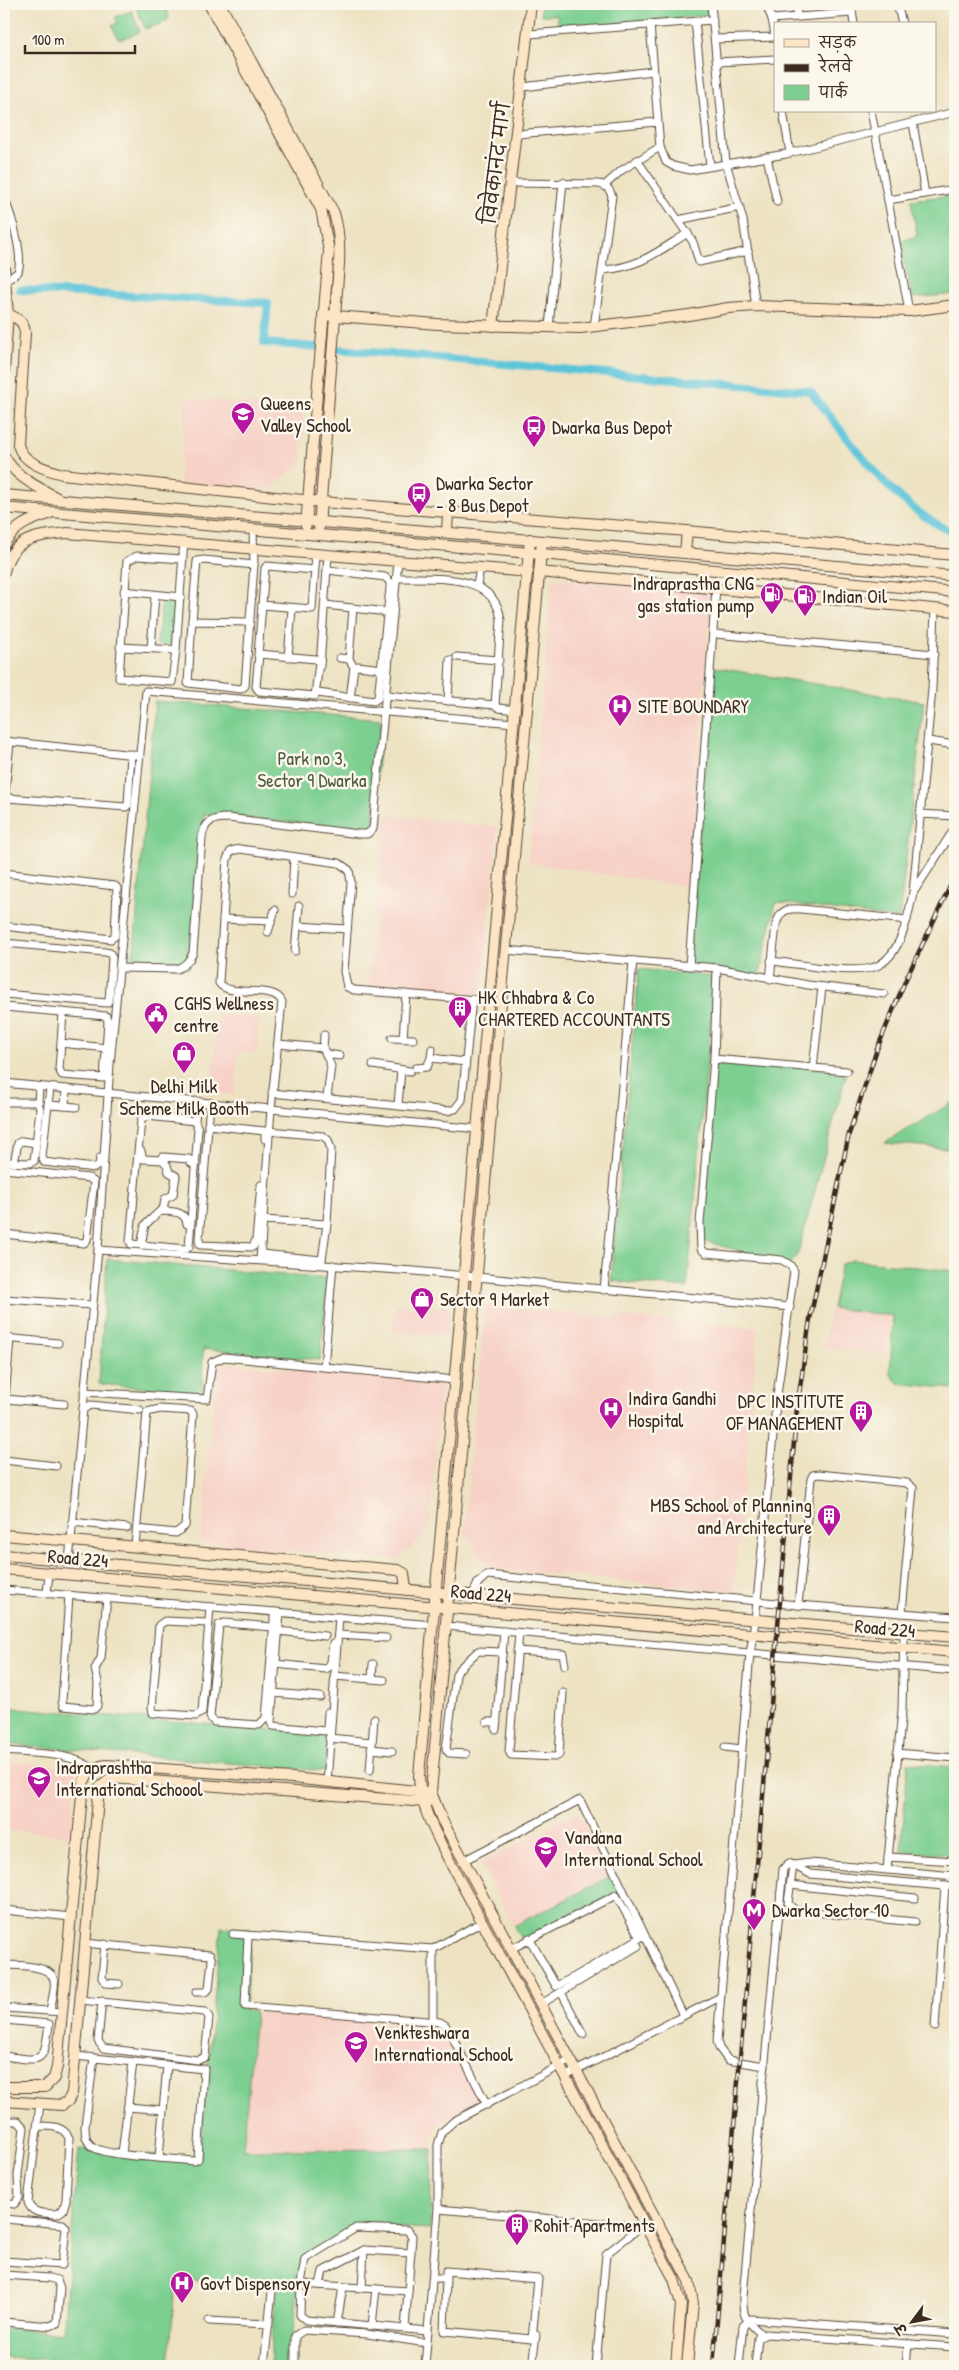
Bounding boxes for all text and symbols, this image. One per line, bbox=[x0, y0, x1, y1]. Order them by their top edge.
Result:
scale bar bbox=[25, 22, 135, 54]
legend bbox=[774, 22, 936, 112]
text: 100 m bbox=[32, 29, 65, 50]
text: सड़क bbox=[818, 32, 857, 53]
text: रेलवे bbox=[817, 53, 853, 77]
text: पार्क bbox=[818, 81, 849, 103]
street label: विवेकानंद मार्ग bbox=[474, 99, 517, 226]
place label: Queens Valley School bbox=[260, 390, 352, 438]
school or university icon: Queens Valley School bbox=[230, 401, 256, 435]
bus stop icon: Dwarka Bus Depot bbox=[521, 414, 547, 448]
place label: Dwarka Bus Depot bbox=[552, 414, 673, 440]
place label: Dwarka Sector - 8 Bus Depot bbox=[436, 470, 534, 518]
bus stop icon: Dwarka Sector - 8 Bus Depot bbox=[406, 481, 432, 515]
place label: Indraprastha CNG gas station pump bbox=[633, 570, 754, 618]
fuel station icon: Indraprastha CNG gas station pump bbox=[759, 581, 785, 615]
fuel station icon: Indian Oil bbox=[792, 583, 818, 617]
place label: Indian Oil bbox=[822, 583, 888, 609]
hospital icon: SITE BOUNDARY bbox=[607, 693, 633, 727]
place label: SITE BOUNDARY bbox=[638, 693, 750, 719]
park label: Park no 3, Sector 9 Dwarka bbox=[258, 745, 367, 793]
place label: HK Chhabra & Co CHARTERED ACCOUNTANTS bbox=[478, 984, 670, 1032]
place label: CGHS Wellness centre bbox=[174, 990, 274, 1038]
building icon: HK Chhabra & Co CHARTERED ACCOUNTANTS bbox=[447, 995, 473, 1029]
public building icon: CGHS Wellness centre bbox=[143, 1001, 169, 1035]
shop icon: Delhi Milk Scheme Milk Booth bbox=[171, 1040, 197, 1074]
place label: Delhi Milk Scheme Milk Booth bbox=[120, 1073, 248, 1121]
shop icon: Sector 9 Market bbox=[409, 1286, 435, 1320]
place label: Sector 9 Market bbox=[440, 1286, 549, 1312]
place label: Indira Gandhi Hospital bbox=[628, 1385, 717, 1433]
place label: DPC INSTITUTE OF MANAGEMENT bbox=[726, 1388, 845, 1436]
hospital icon: Indira Gandhi Hospital bbox=[598, 1396, 624, 1430]
building icon: DPC INSTITUTE OF MANAGEMENT bbox=[848, 1399, 874, 1433]
place label: MBS School of Planning and Architecture bbox=[650, 1492, 812, 1540]
building icon: MBS School of Planning and Architecture bbox=[816, 1503, 842, 1537]
street label: Road 224 bbox=[47, 1542, 109, 1574]
street label: Road 224 bbox=[450, 1577, 512, 1609]
street label: Road 224 bbox=[854, 1612, 916, 1644]
place label: Indraprashtha International Schoool bbox=[56, 1754, 203, 1802]
school or university icon: Indraprashtha International Schoool bbox=[26, 1765, 52, 1799]
place label: Vandana International School bbox=[564, 1824, 704, 1872]
school or university icon: Vandana International School bbox=[533, 1835, 559, 1869]
metro station icon: Dwarka Sector 10 bbox=[741, 1897, 767, 1931]
place label: Dwarka Sector 10 bbox=[772, 1897, 889, 1923]
place label: Venkteshwara International School bbox=[374, 2019, 514, 2067]
school or university icon: Venkteshwara International School bbox=[343, 2030, 369, 2064]
building icon: Rohit Apartments bbox=[504, 2212, 530, 2246]
place label: Rohit Apartments bbox=[534, 2212, 655, 2238]
hospital icon: Govt Dispensory bbox=[169, 2270, 195, 2304]
place label: Govt Dispensory bbox=[200, 2270, 311, 2296]
north arrow bbox=[886, 2298, 936, 2348]
text: उ bbox=[889, 2319, 912, 2340]

